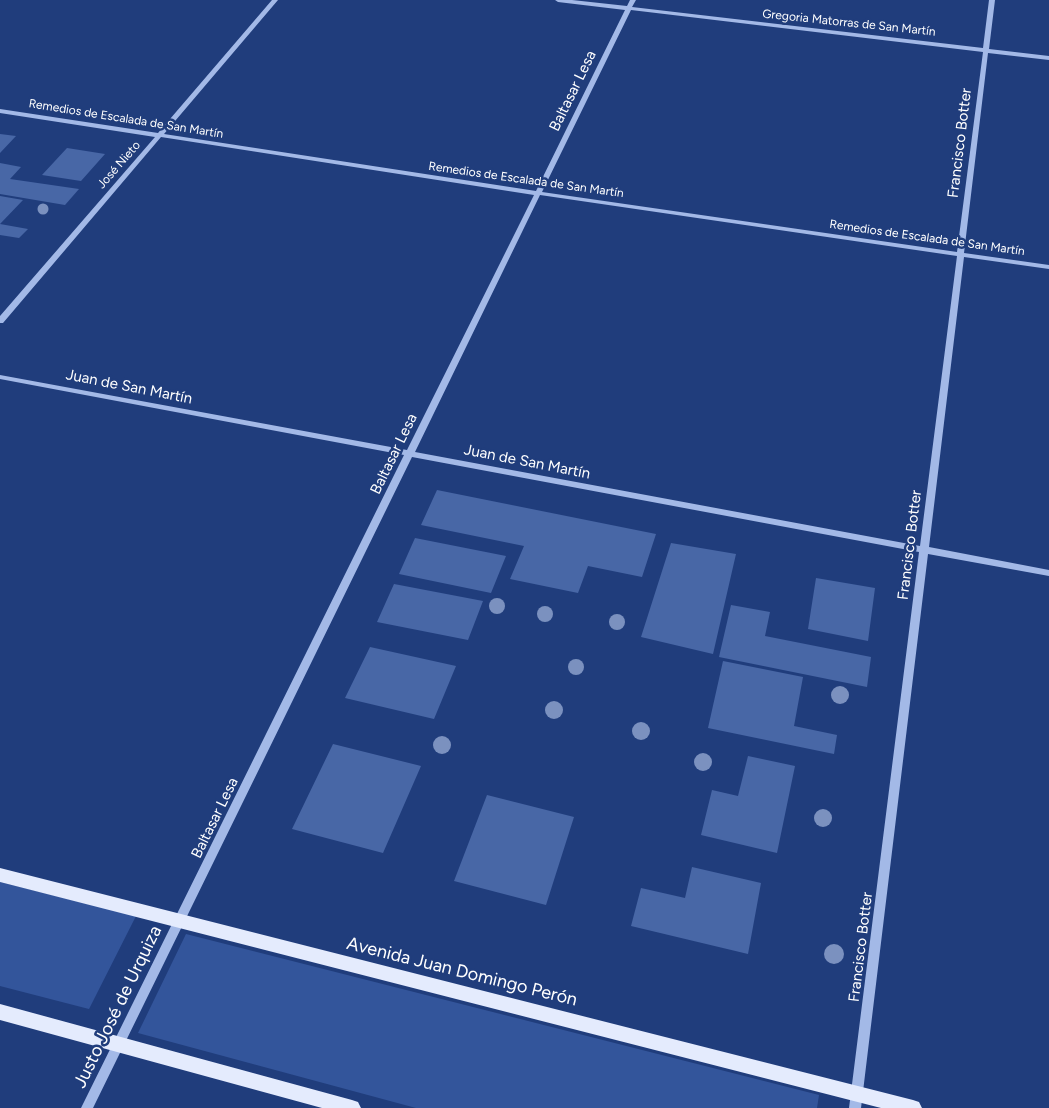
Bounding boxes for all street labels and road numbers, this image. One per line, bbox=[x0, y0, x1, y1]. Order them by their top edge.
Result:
street label: Gregoria Matorras de San Martín bbox=[762, 7, 936, 39]
street label: Baltasar Lesa bbox=[546, 48, 600, 134]
street label: Francisco Botter bbox=[944, 87, 976, 199]
street label: Remedios de Escalada de San Martín bbox=[28, 96, 224, 142]
street label: José Nieto bbox=[94, 138, 144, 192]
street label: Remedios de Escalada de San Martín bbox=[427, 159, 625, 201]
street label: Remedios de Escalada de San Martín bbox=[828, 217, 1026, 259]
street label: Juan de San Martín bbox=[64, 366, 194, 408]
street label: Baltasar Lesa bbox=[367, 411, 421, 497]
street label: Juan de San Martín bbox=[462, 441, 592, 483]
street label: Francisco Botter bbox=[894, 489, 926, 601]
street label: Baltasar Lesa bbox=[188, 775, 242, 861]
street label: Francisco Botter bbox=[845, 891, 877, 1003]
street label: Justo José de Urquiza bbox=[69, 922, 167, 1092]
street label: Avenida Juan Domingo Perón bbox=[345, 933, 579, 1011]

